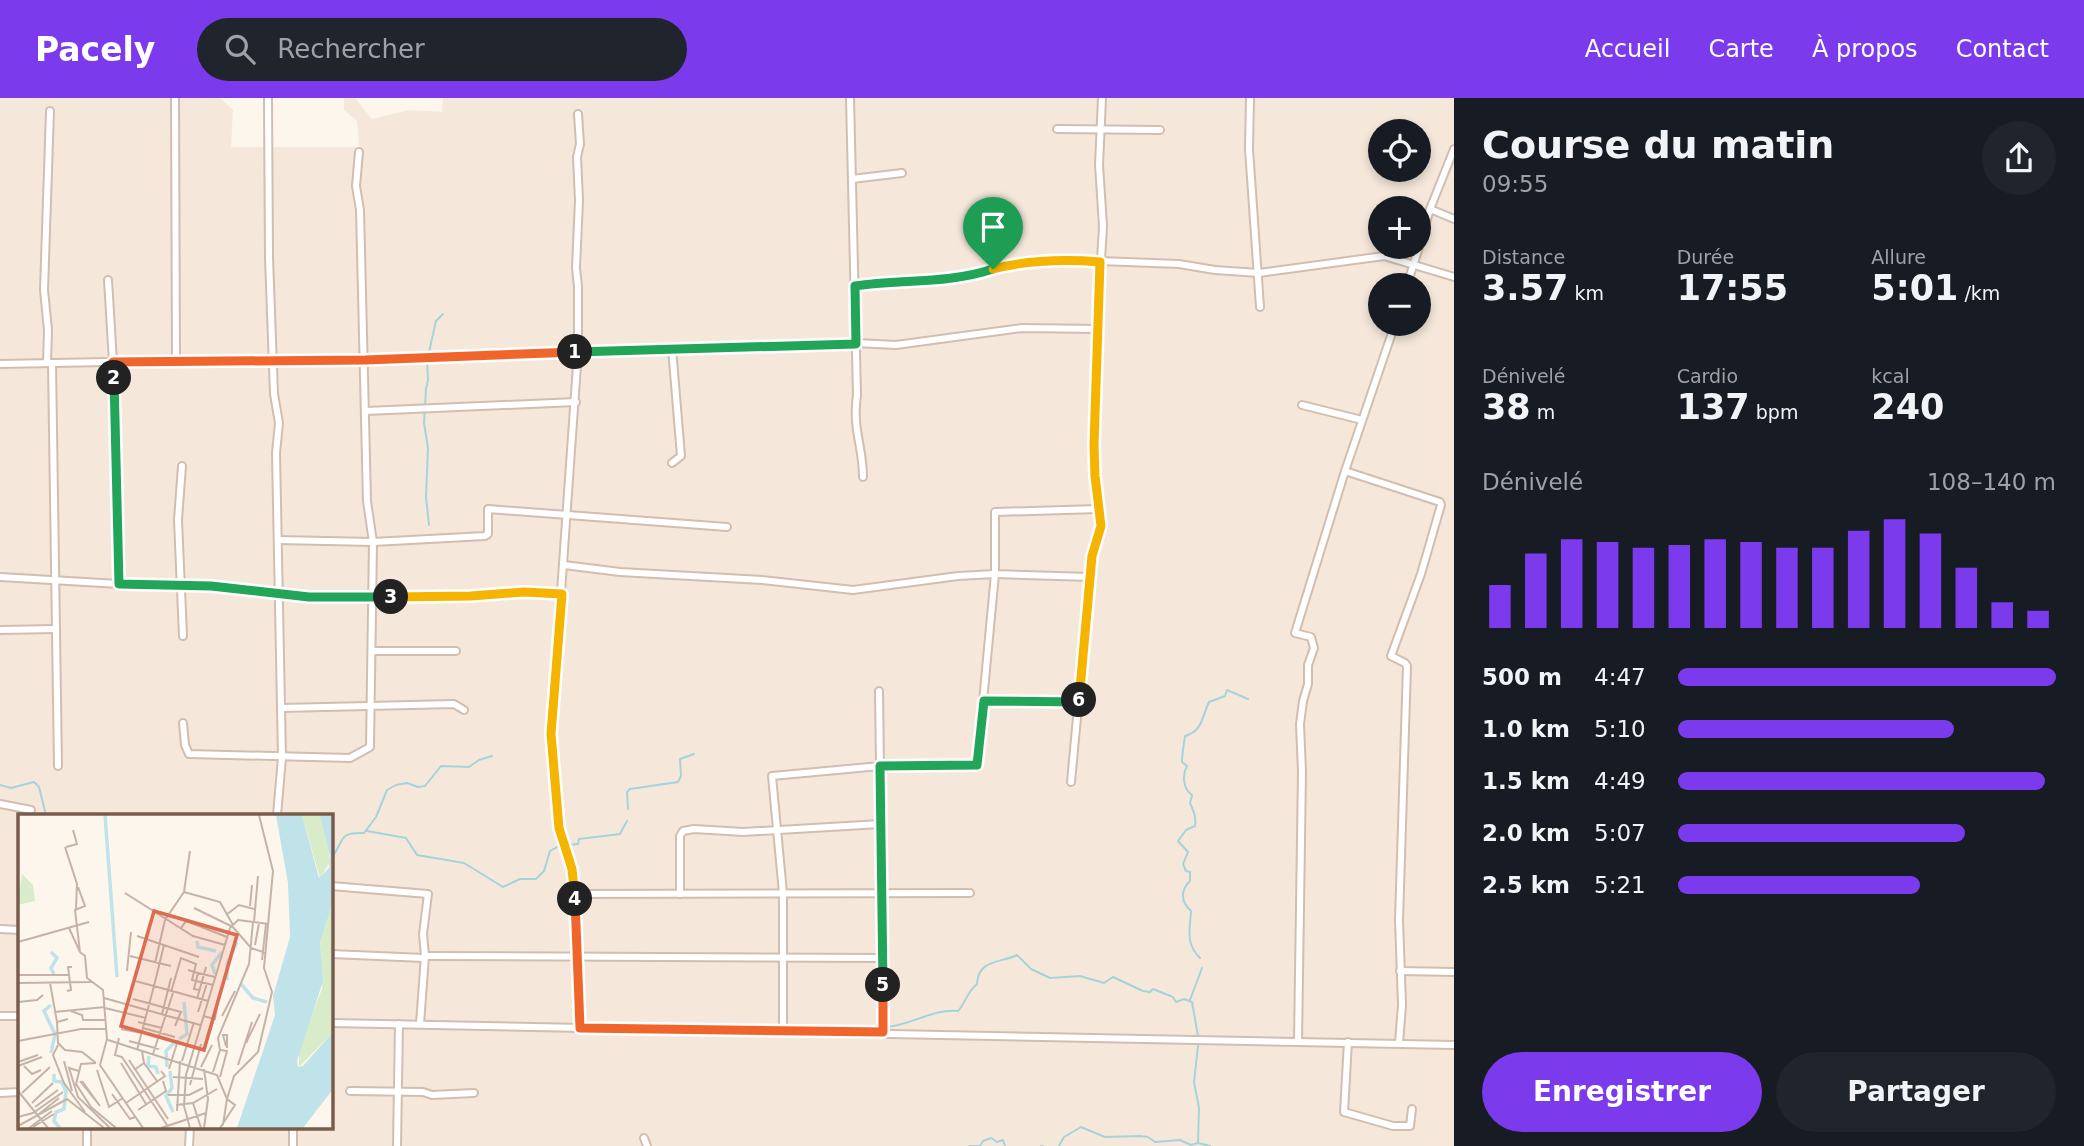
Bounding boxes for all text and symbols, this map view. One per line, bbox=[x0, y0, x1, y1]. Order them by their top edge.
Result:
search box bbox=[197, 18, 687, 81]
text: Pacely bbox=[35, 30, 155, 69]
icon: search bbox=[221, 30, 259, 68]
text: Rechercher bbox=[277, 34, 425, 64]
text: Accueil bbox=[1585, 35, 1670, 63]
text: Carte bbox=[1708, 35, 1774, 63]
text: À propos bbox=[1812, 35, 1918, 63]
text: Contact bbox=[1956, 35, 2049, 63]
map controls bbox=[1368, 119, 1431, 336]
button: locate bbox=[1368, 119, 1431, 182]
button: share bbox=[1982, 121, 2056, 195]
text: Course du matin bbox=[1482, 123, 1834, 167]
text: 09:55 bbox=[1482, 171, 1548, 197]
button: + bbox=[1368, 196, 1431, 259]
pin bbox=[963, 197, 1023, 269]
icon: arrive bbox=[974, 208, 1012, 246]
text: Distance bbox=[1482, 246, 1565, 268]
text: Durée bbox=[1677, 246, 1734, 268]
text: Allure bbox=[1871, 246, 1926, 268]
text: 3.57 bbox=[1482, 268, 1568, 308]
text: 17:55 bbox=[1677, 268, 1788, 308]
text: 5:01 bbox=[1871, 268, 1958, 308]
button: − bbox=[1368, 273, 1431, 336]
text: km bbox=[1568, 282, 1604, 304]
text: /km bbox=[1958, 282, 2000, 304]
pin: 1 bbox=[558, 334, 592, 370]
text: 1 bbox=[568, 340, 581, 362]
pin: 2 bbox=[96, 360, 132, 396]
text: Dénivelé bbox=[1482, 365, 1566, 387]
text: Cardio bbox=[1677, 365, 1738, 387]
text: kcal bbox=[1871, 365, 1910, 387]
text: 2 bbox=[107, 366, 120, 388]
text: 38 bbox=[1482, 387, 1531, 427]
text: 137 bbox=[1677, 387, 1750, 427]
text: 240 bbox=[1871, 387, 1944, 427]
text: m bbox=[1531, 401, 1555, 423]
text: bpm bbox=[1750, 401, 1798, 423]
text: Dénivelé bbox=[1482, 469, 1583, 495]
text: 108–140 m bbox=[1927, 469, 2056, 495]
pin: 3 bbox=[374, 580, 408, 614]
text: 3 bbox=[384, 585, 397, 607]
text: 500 m bbox=[1482, 664, 1562, 690]
text: 4:47 bbox=[1594, 664, 1646, 690]
pin: 6 bbox=[1062, 682, 1096, 718]
text: 6 bbox=[1072, 688, 1085, 710]
text: 1.0 km bbox=[1482, 716, 1570, 742]
text: 5:10 bbox=[1594, 716, 1646, 742]
text: 1.5 km bbox=[1482, 768, 1570, 794]
text: 4:49 bbox=[1594, 768, 1646, 794]
inset map bbox=[18, 814, 332, 1128]
text: 2.0 km bbox=[1482, 820, 1570, 846]
text: 5:07 bbox=[1594, 820, 1646, 846]
text: 2.5 km bbox=[1482, 872, 1570, 898]
text: 5:21 bbox=[1594, 872, 1646, 898]
pin: 4 bbox=[558, 882, 592, 916]
text: 4 bbox=[568, 887, 581, 909]
pin: 5 bbox=[866, 968, 900, 1002]
text: 5 bbox=[876, 973, 889, 995]
button: Enregistrer bbox=[1482, 1052, 1762, 1132]
button: Partager bbox=[1776, 1052, 2056, 1132]

